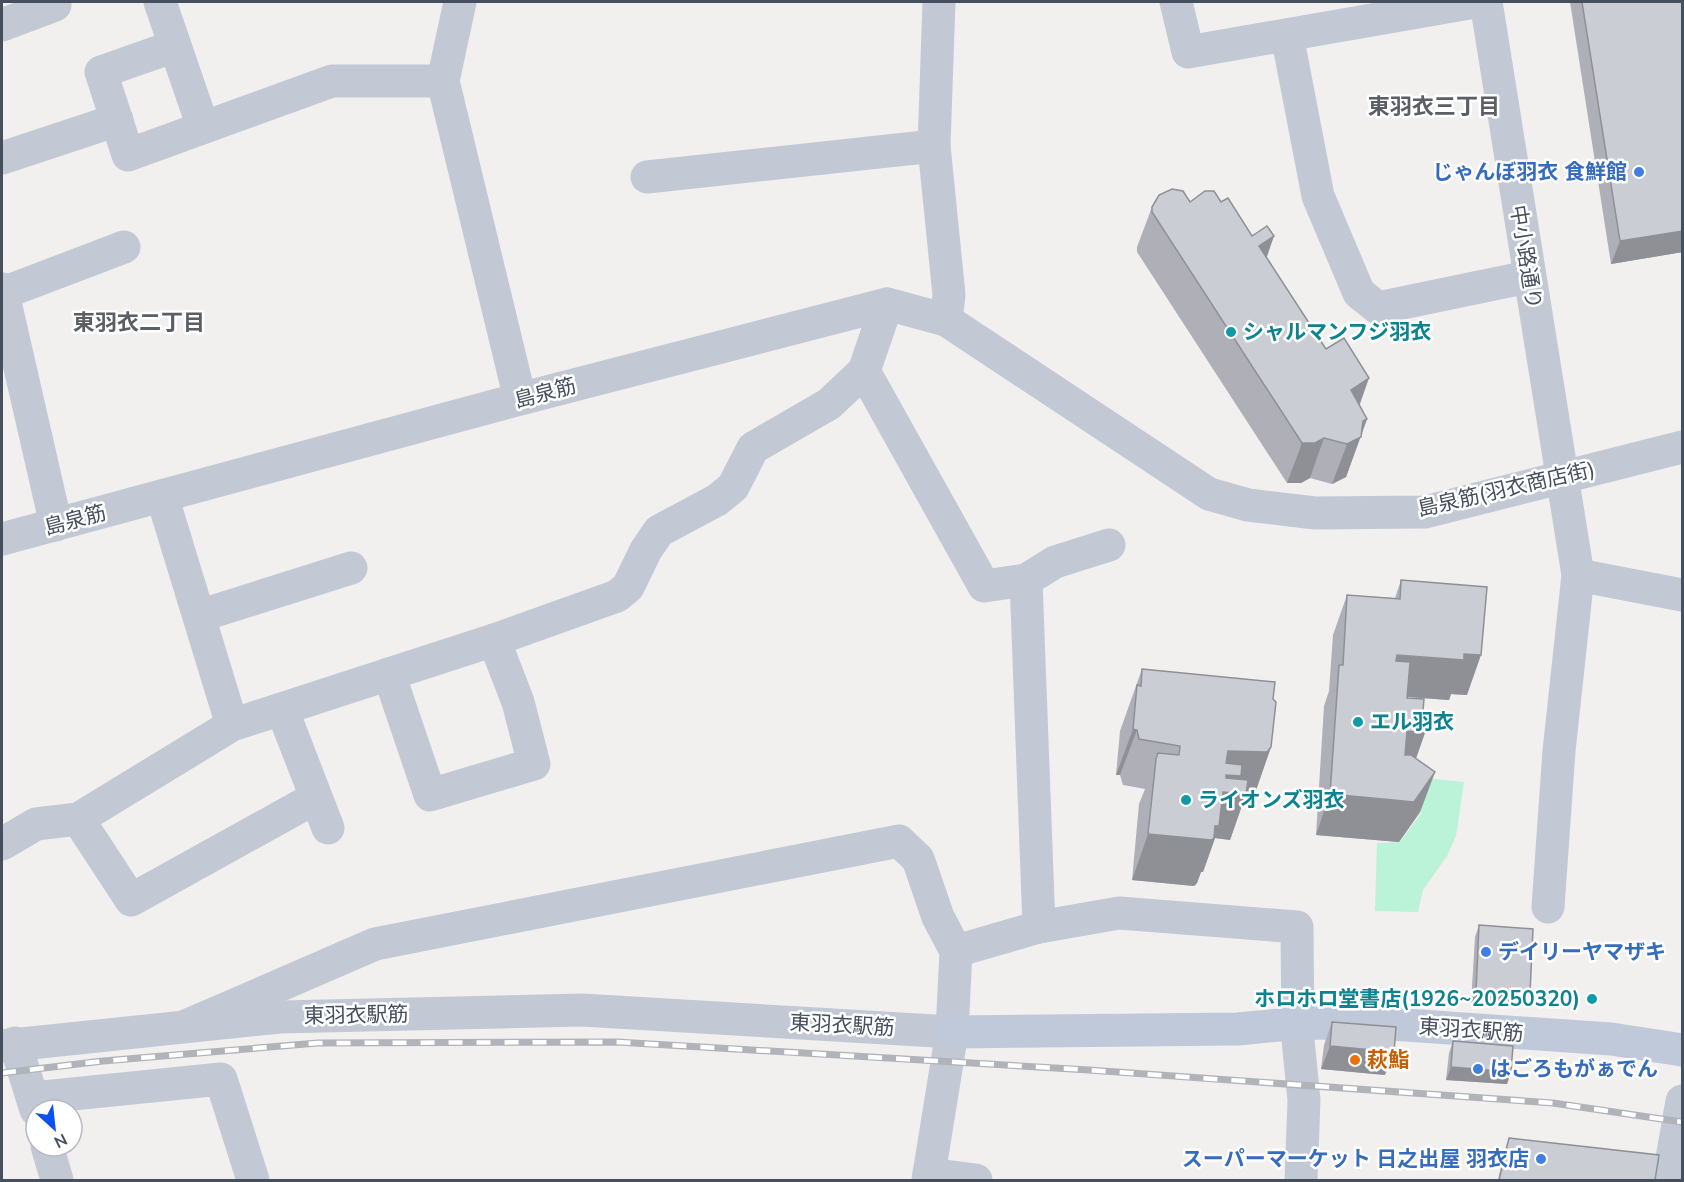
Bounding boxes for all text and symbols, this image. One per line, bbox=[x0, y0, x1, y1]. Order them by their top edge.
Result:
district label: 東羽衣三丁目 bbox=[1368, 92, 1500, 122]
place label: じゃんぼ羽衣 食鮮館 bbox=[1432, 158, 1627, 186]
marker: じゃんぼ羽衣 食鮮館 bbox=[1632, 165, 1646, 179]
street label: 中小路通り bbox=[1504, 203, 1548, 311]
district label: 東羽衣二丁目 bbox=[73, 308, 205, 338]
place label: シャルマンフジ羽衣 bbox=[1243, 318, 1431, 346]
marker: シャルマンフジ羽衣 bbox=[1224, 325, 1238, 339]
street label: 島泉筋 bbox=[511, 371, 579, 415]
street label: 島泉筋(羽衣商店街) bbox=[1415, 455, 1597, 523]
street label: 島泉筋 bbox=[41, 498, 109, 542]
place label: エル羽衣 bbox=[1370, 708, 1454, 736]
marker: エル羽衣 bbox=[1351, 715, 1365, 729]
place label: ライオンズ羽衣 bbox=[1198, 786, 1345, 814]
marker: ライオンズ羽衣 bbox=[1179, 793, 1193, 807]
place label: デイリーヤマザキ bbox=[1498, 938, 1666, 966]
marker: デイリーヤマザキ bbox=[1479, 945, 1493, 959]
place label: ホロホロ堂書店(1926~20250320) bbox=[1254, 985, 1580, 1013]
marker: ホロホロ堂書店(1926~20250320) bbox=[1585, 992, 1599, 1006]
street label: 東羽衣駅筋 bbox=[303, 1000, 409, 1030]
street label: 東羽衣駅筋 bbox=[789, 1008, 895, 1042]
street label: 東羽衣駅筋 bbox=[1418, 1012, 1524, 1048]
place label: 萩鮨 bbox=[1367, 1046, 1409, 1074]
marker: 萩鮨 bbox=[1348, 1053, 1362, 1067]
place label: はごろもがぁでん bbox=[1490, 1055, 1658, 1083]
marker: はごろもがぁでん bbox=[1471, 1062, 1485, 1076]
north arrow bbox=[24, 1098, 84, 1158]
text: N bbox=[50, 1128, 71, 1153]
place label: スーパーマーケット 日之出屋 羽衣店 bbox=[1182, 1145, 1529, 1173]
marker: スーパーマーケット 日之出屋 羽衣店 bbox=[1534, 1152, 1548, 1166]

